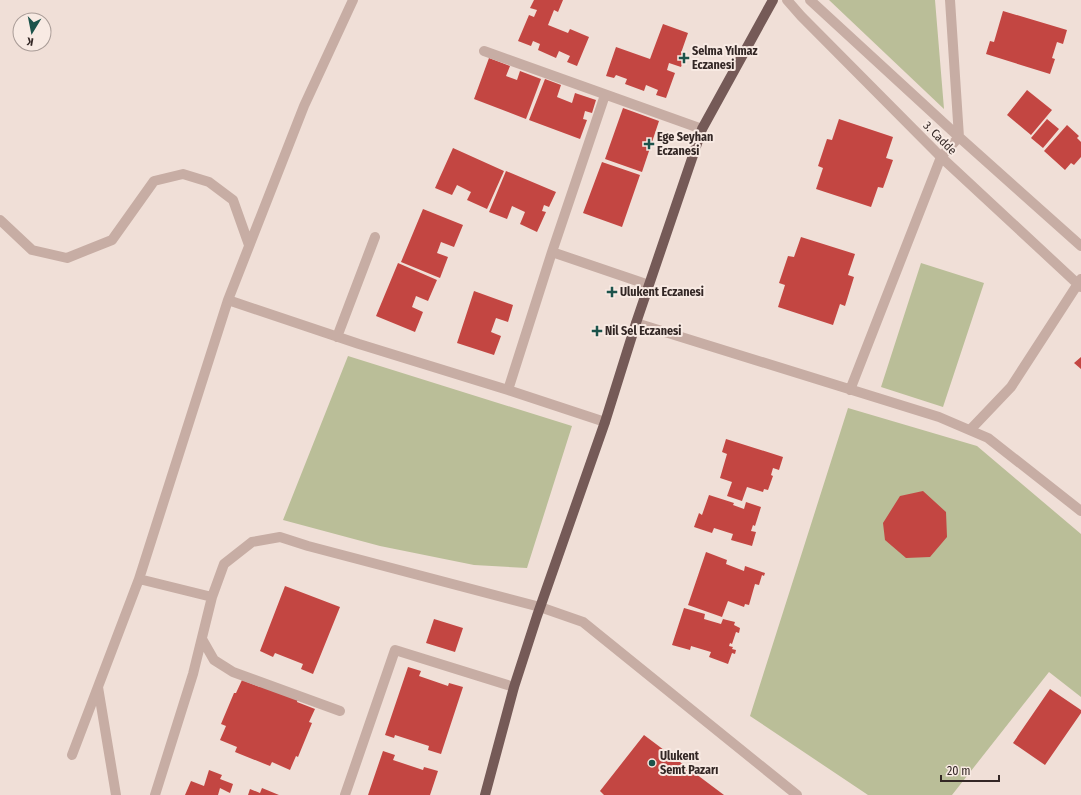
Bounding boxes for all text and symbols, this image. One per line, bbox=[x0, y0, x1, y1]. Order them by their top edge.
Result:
north arrow bbox=[12, 12, 52, 52]
text: K bbox=[25, 34, 35, 48]
place label: Selma Yılmaz Eczanesi bbox=[692, 44, 758, 72]
marker: Selma Yılmaz Eczanesi bbox=[679, 53, 689, 63]
street label: 3. Cadde bbox=[920, 118, 960, 158]
place label: Ege Seyhan Eczanesi bbox=[657, 130, 713, 158]
marker: Ege Seyhan Eczanesi bbox=[644, 139, 654, 149]
place label: Ulukent Eczanesi bbox=[620, 285, 704, 299]
marker: Ulukent Eczanesi bbox=[607, 287, 617, 297]
place label: Nil Sel Eczanesi bbox=[605, 324, 681, 338]
marker: Nil Sel Eczanesi bbox=[592, 326, 602, 336]
place label: Ulukent Semt Pazarı bbox=[660, 749, 718, 777]
scale bar bbox=[941, 757, 999, 783]
marker: Ulukent Semt Pazarı bbox=[647, 758, 657, 768]
text: 20 m bbox=[947, 764, 971, 778]

